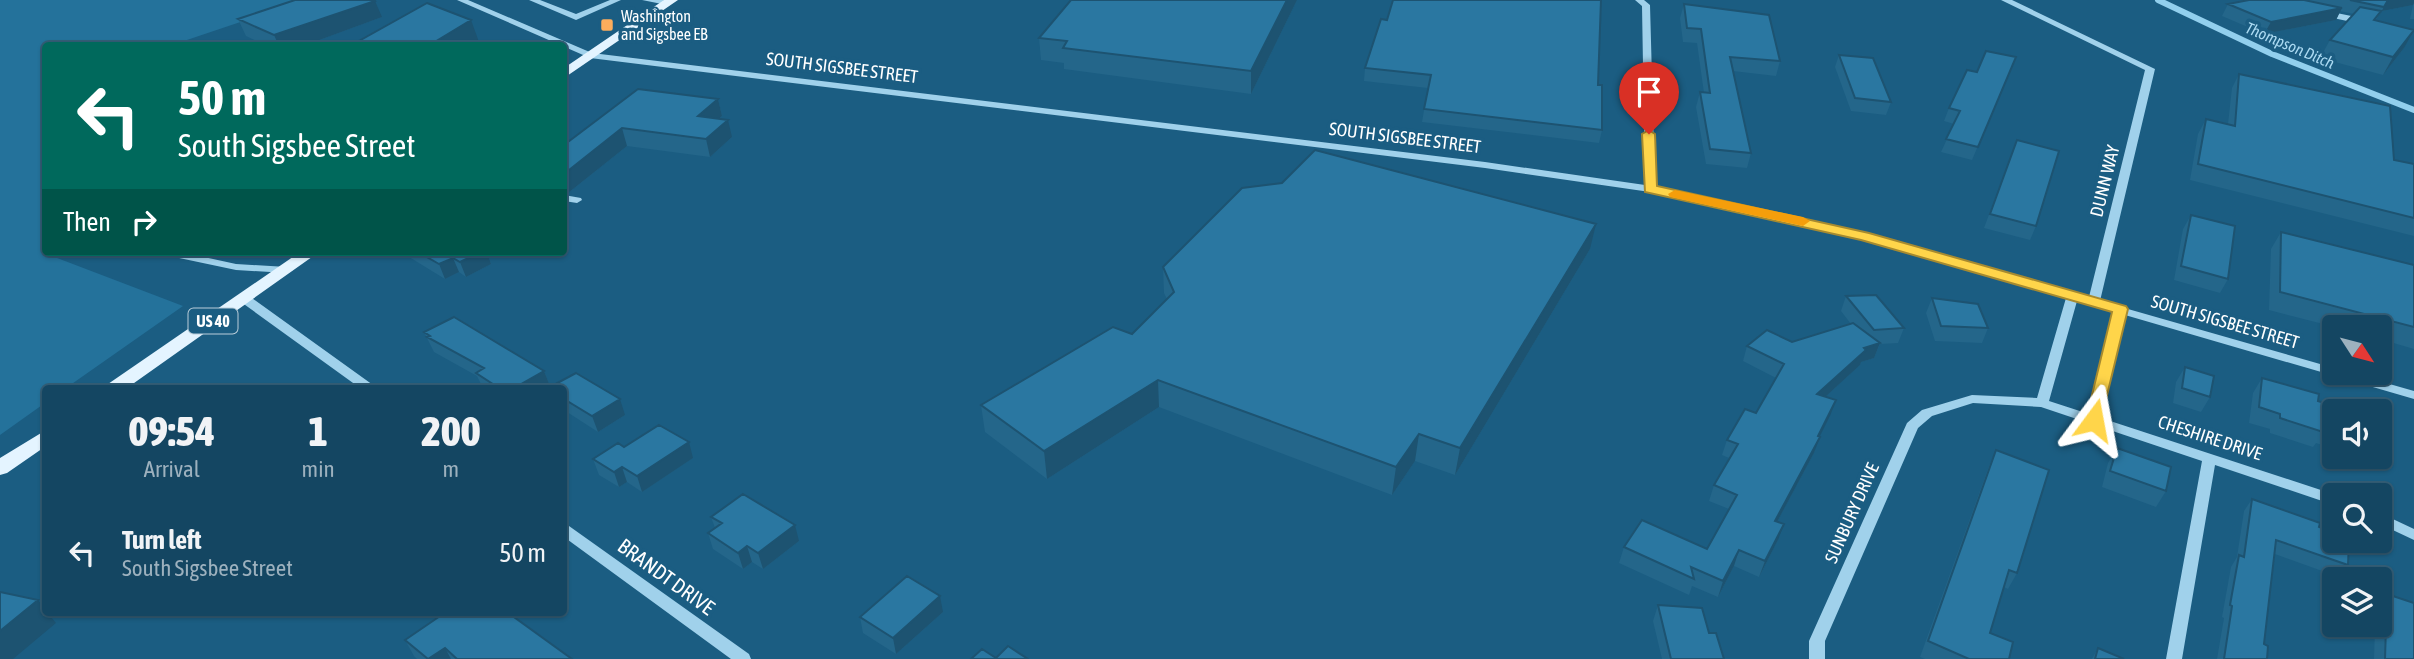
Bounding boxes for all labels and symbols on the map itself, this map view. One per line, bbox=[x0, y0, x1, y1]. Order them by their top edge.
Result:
place label: Washington and Sigsbee EB bbox=[621, 7, 708, 44]
marker: Washington and Sigsbee EB bbox=[599, 17, 615, 33]
water label: Thompson Ditch bbox=[2242, 18, 2337, 73]
street label: SOUTH SIGSBEE STREET bbox=[765, 48, 919, 87]
pin bbox=[1619, 62, 1679, 134]
street label: SOUTH SIGSBEE STREET bbox=[1328, 118, 1482, 157]
street label: DUNN WAY bbox=[2085, 143, 2124, 219]
street label: SOUTH SIGSBEE STREET bbox=[2149, 290, 2302, 353]
road number: US 40 bbox=[188, 308, 238, 334]
north arrow bbox=[2322, 315, 2392, 385]
position arrow bbox=[2057, 383, 2131, 457]
street label: CHESHIRE DRIVE bbox=[2155, 411, 2265, 464]
street label: SUNBURY DRIVE bbox=[1820, 459, 1883, 566]
street label: BRANDT DRIVE bbox=[614, 533, 720, 619]

